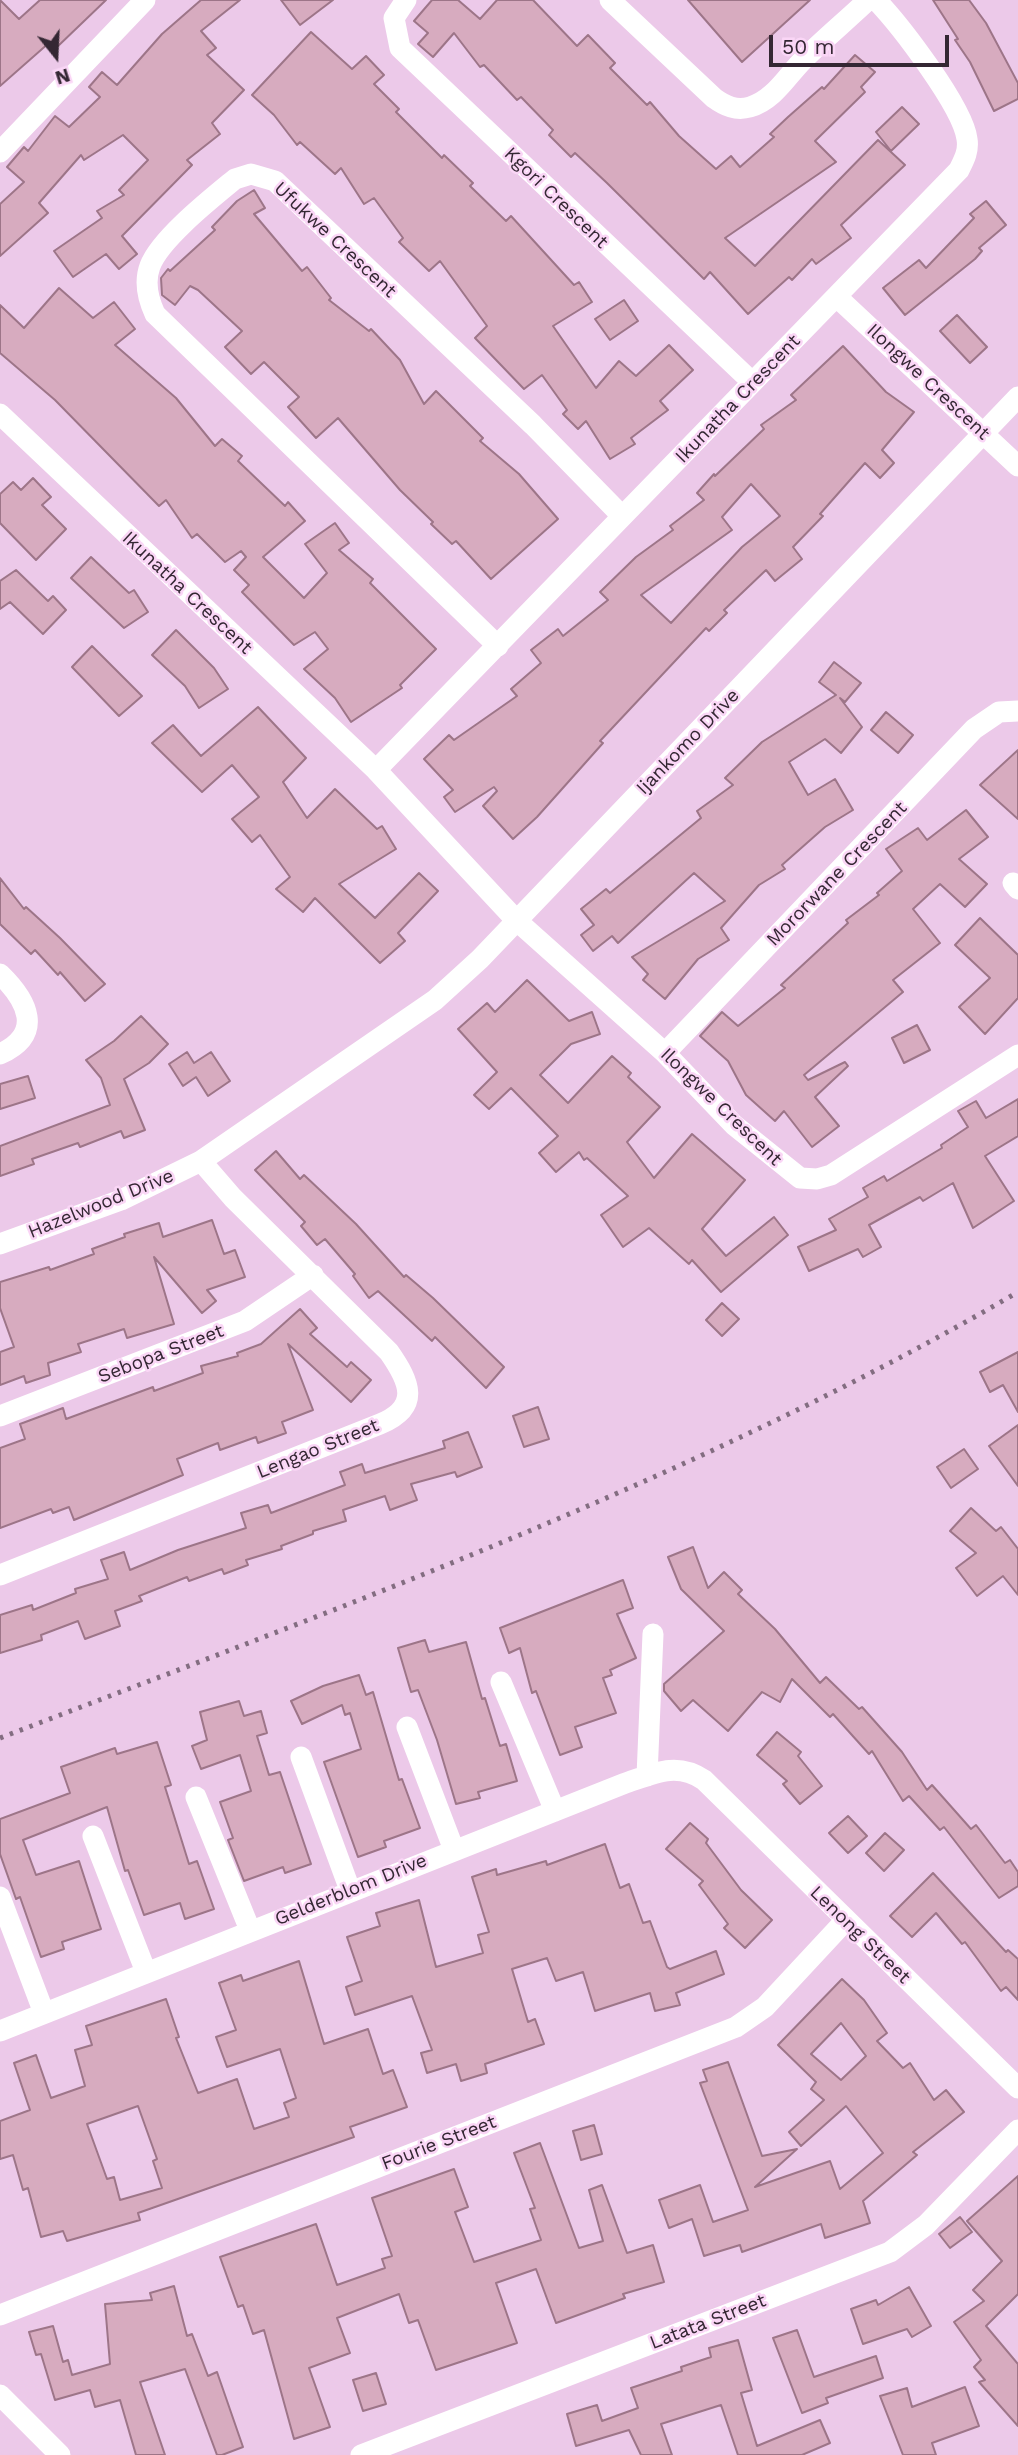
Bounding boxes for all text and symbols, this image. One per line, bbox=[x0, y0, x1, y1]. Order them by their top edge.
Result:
north arrow bbox=[21, 21, 91, 91]
scale bar bbox=[773, 21, 953, 65]
text: 50 m bbox=[782, 34, 834, 59]
text: N bbox=[52, 63, 73, 90]
street label: Kgori Crescent bbox=[499, 143, 613, 253]
street label: Ufukwe Crescent bbox=[269, 177, 401, 303]
street label: Ilongwe Crescent bbox=[862, 319, 994, 445]
street label: Ikunatha Crescent bbox=[671, 330, 805, 468]
street label: Ikunatha Crescent bbox=[117, 527, 257, 659]
street label: Ijankomo Drive bbox=[632, 684, 744, 800]
street label: Mororwane Crescent bbox=[762, 797, 912, 951]
street label: Ilongwe Crescent bbox=[656, 1043, 786, 1171]
street label: Hazelwood Drive bbox=[25, 1164, 177, 1244]
street label: Sebopa Street bbox=[95, 1320, 227, 1388]
street label: Lengao Street bbox=[254, 1414, 382, 1484]
street label: Gelderblom Drive bbox=[272, 1849, 430, 1931]
street label: Lenong Street bbox=[805, 1881, 915, 1989]
street label: Fourie Street bbox=[378, 2111, 500, 2175]
street label: Latata Street bbox=[647, 2289, 769, 2355]

